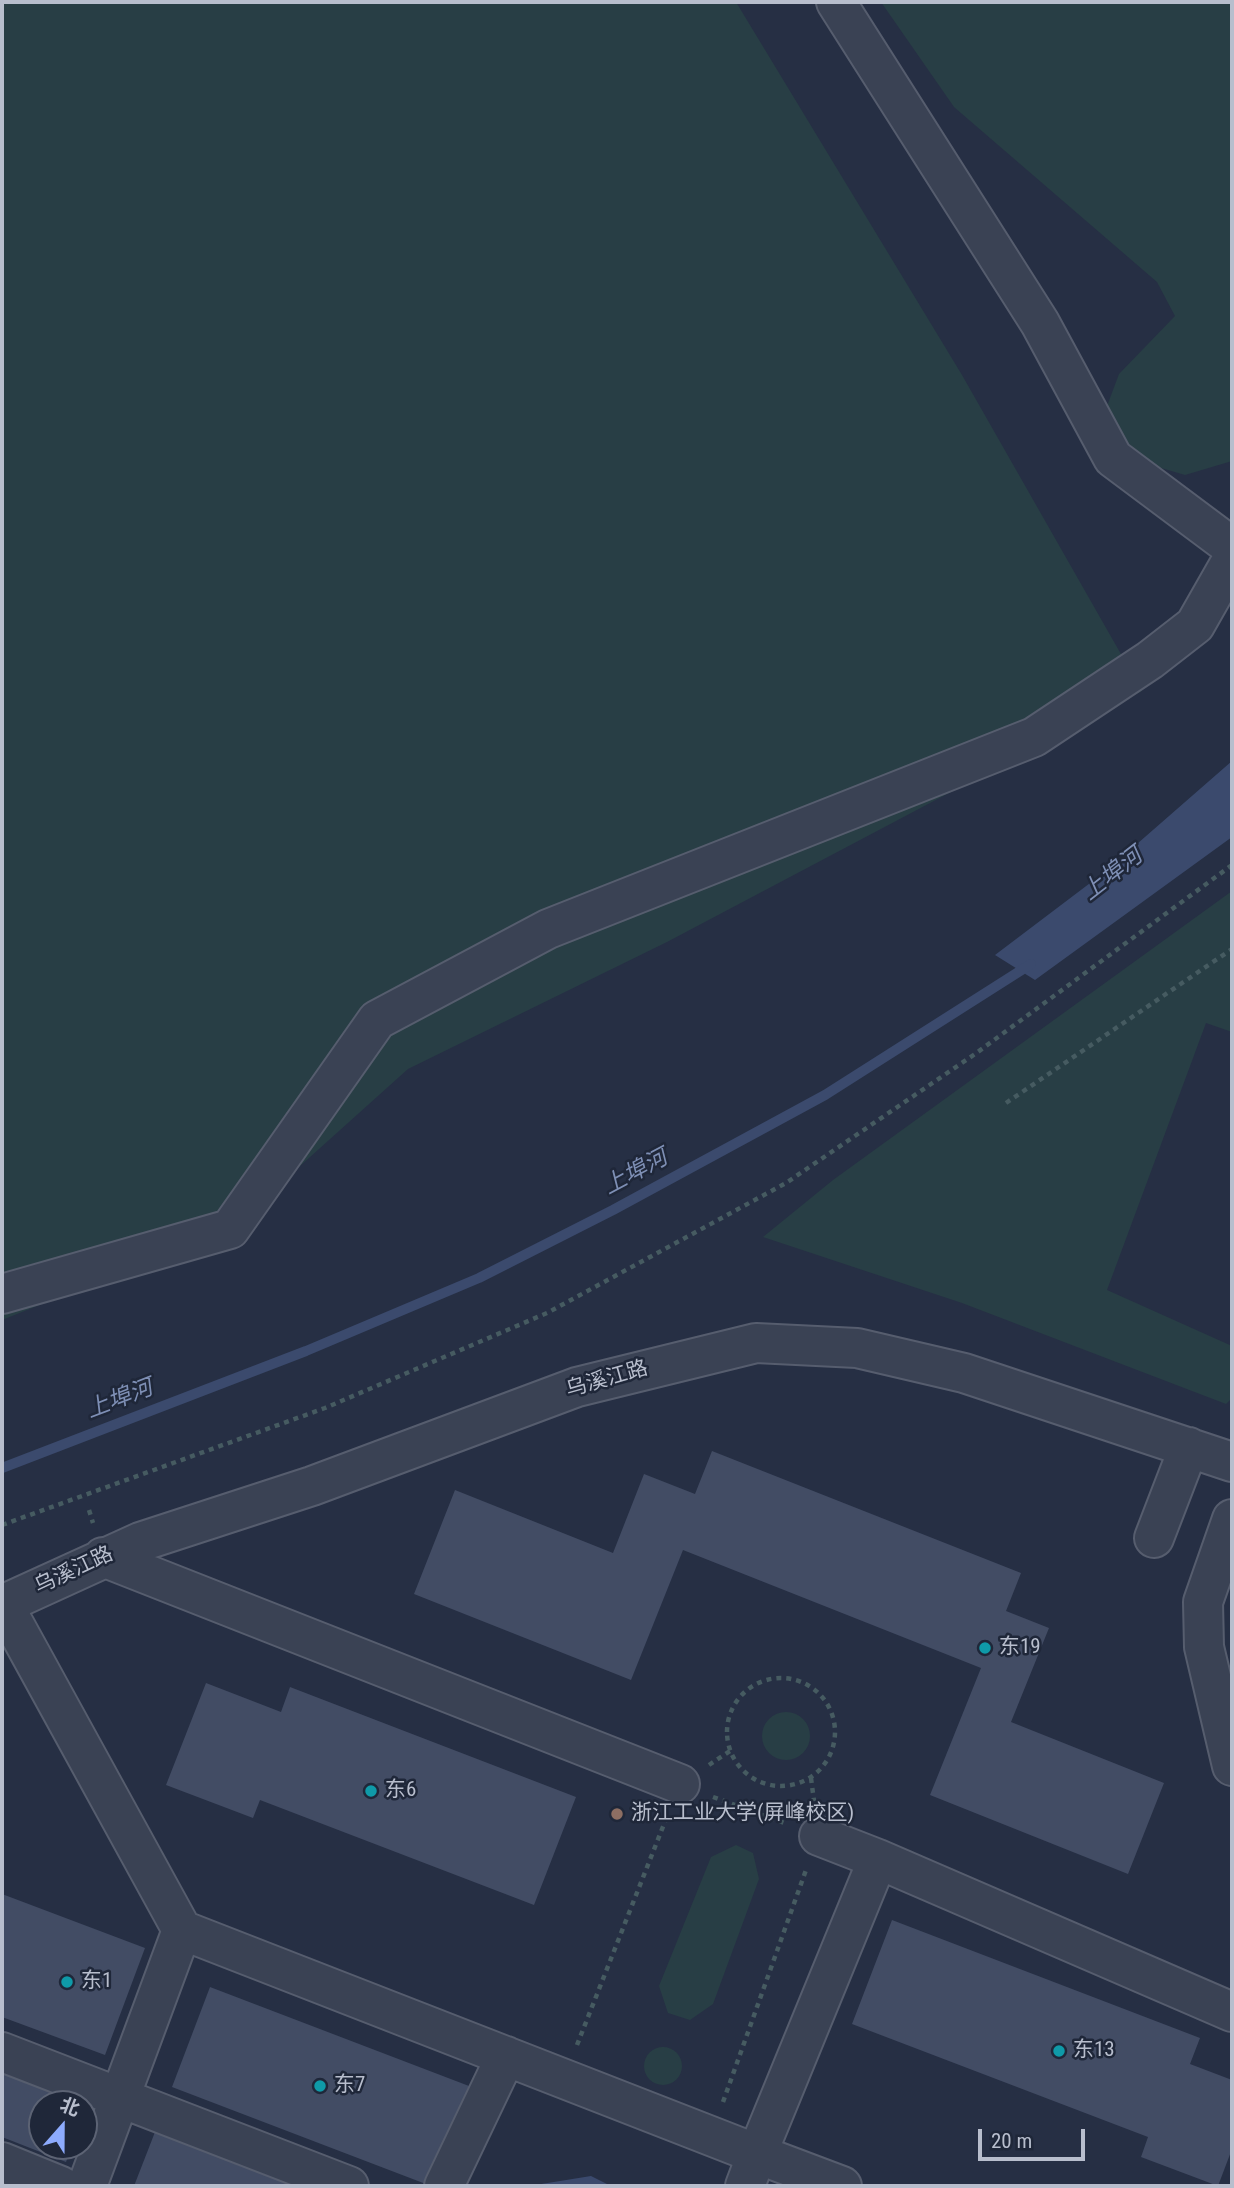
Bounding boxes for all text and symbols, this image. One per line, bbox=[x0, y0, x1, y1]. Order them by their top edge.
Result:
water label: 上埠河 bbox=[1077, 843, 1149, 907]
water label: 上埠河 bbox=[599, 1145, 673, 1201]
street label: 乌溪江路 bbox=[563, 1356, 651, 1404]
water label: 上埠河 bbox=[83, 1375, 157, 1425]
street label: 乌溪江路 bbox=[31, 1542, 117, 1600]
place label: 东19 bbox=[999, 1635, 1041, 1661]
marker: 东19 bbox=[977, 1640, 993, 1656]
place label: 东6 bbox=[385, 1778, 416, 1804]
marker: 东6 bbox=[363, 1783, 379, 1799]
place label: 浙江工业大学(屏峰校区) bbox=[631, 1801, 854, 1827]
marker: 浙江工业大学(屏峰校区) bbox=[609, 1806, 625, 1822]
place label: 东1 bbox=[81, 1969, 112, 1995]
marker: 东1 bbox=[59, 1974, 75, 1990]
place label: 东13 bbox=[1073, 2038, 1115, 2064]
marker: 东13 bbox=[1051, 2043, 1067, 2059]
place label: 东7 bbox=[334, 2073, 365, 2099]
marker: 东7 bbox=[312, 2078, 328, 2094]
north arrow bbox=[28, 2090, 98, 2160]
text: 北 bbox=[57, 2093, 83, 2121]
scale bar bbox=[982, 2114, 1089, 2158]
text: 20 m bbox=[991, 2129, 1032, 2153]

